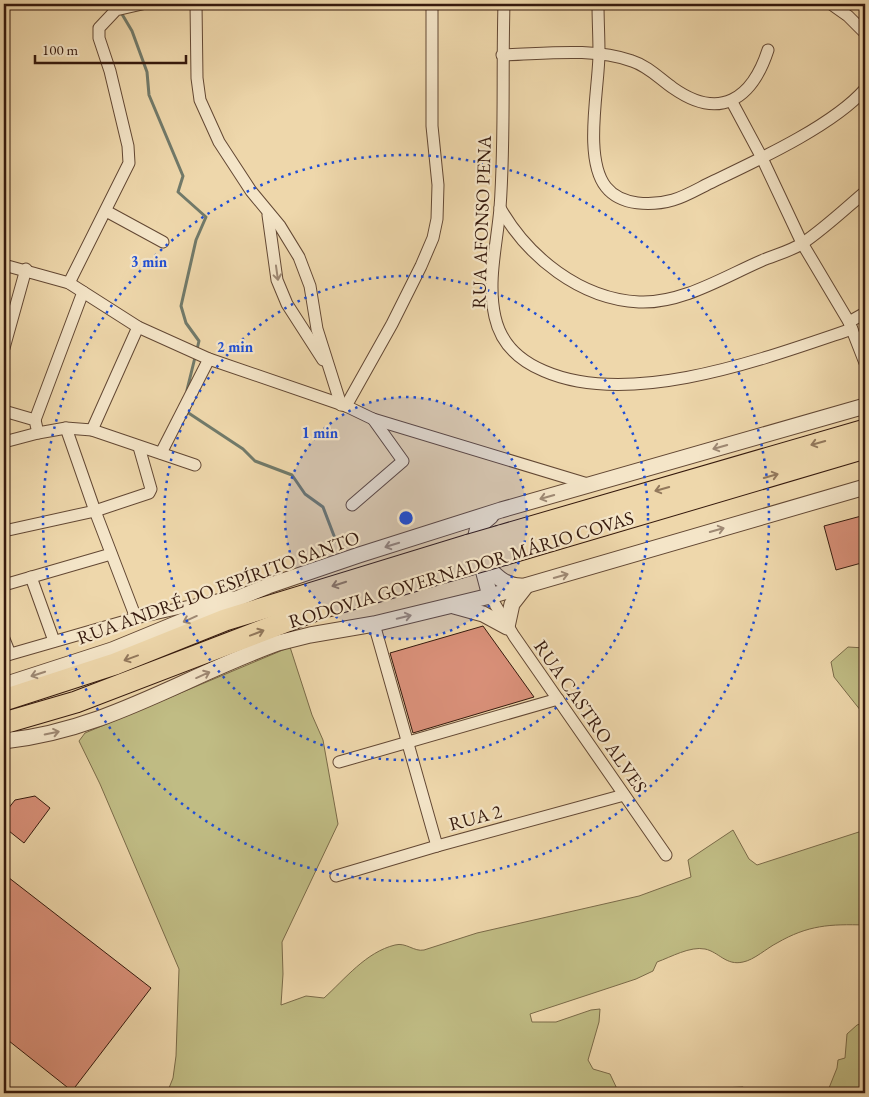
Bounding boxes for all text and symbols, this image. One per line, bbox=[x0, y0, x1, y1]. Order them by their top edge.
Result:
scale bar bbox=[35, 32, 186, 64]
text: 100 m bbox=[42, 40, 79, 59]
street label: RUA AFONSO PENA bbox=[466, 134, 497, 309]
text: 3 min bbox=[131, 252, 168, 271]
one-way arrow bbox=[272, 265, 282, 281]
text: 2 min bbox=[217, 337, 254, 356]
text: 1 min bbox=[302, 423, 339, 442]
one-way arrow bbox=[811, 439, 827, 449]
one-way arrow bbox=[713, 443, 729, 453]
one-way arrow bbox=[762, 470, 778, 480]
one-way arrow bbox=[655, 484, 671, 494]
one-way arrow bbox=[540, 493, 556, 503]
street label: RODOVIA GOVERNADOR MÁRIO COVAS bbox=[286, 505, 637, 634]
centre of rings bbox=[397, 509, 415, 527]
one-way arrow bbox=[708, 524, 724, 534]
street label: RUA ANDRÉ DO ESPÍRITO SANTO bbox=[74, 525, 363, 650]
one-way arrow bbox=[384, 540, 400, 550]
one-way arrow bbox=[552, 570, 568, 580]
one-way arrow bbox=[331, 580, 347, 590]
one-way arrow bbox=[395, 612, 411, 621]
one-way arrow bbox=[183, 614, 198, 624]
one-way arrow bbox=[249, 628, 264, 637]
street label: RUA CASTRO ALVES bbox=[528, 635, 653, 798]
one-way arrow bbox=[124, 654, 139, 664]
one-way arrow bbox=[195, 669, 210, 679]
one-way arrow bbox=[30, 670, 46, 679]
one-way arrow bbox=[43, 728, 59, 737]
street label: RUA 2 bbox=[446, 798, 504, 836]

